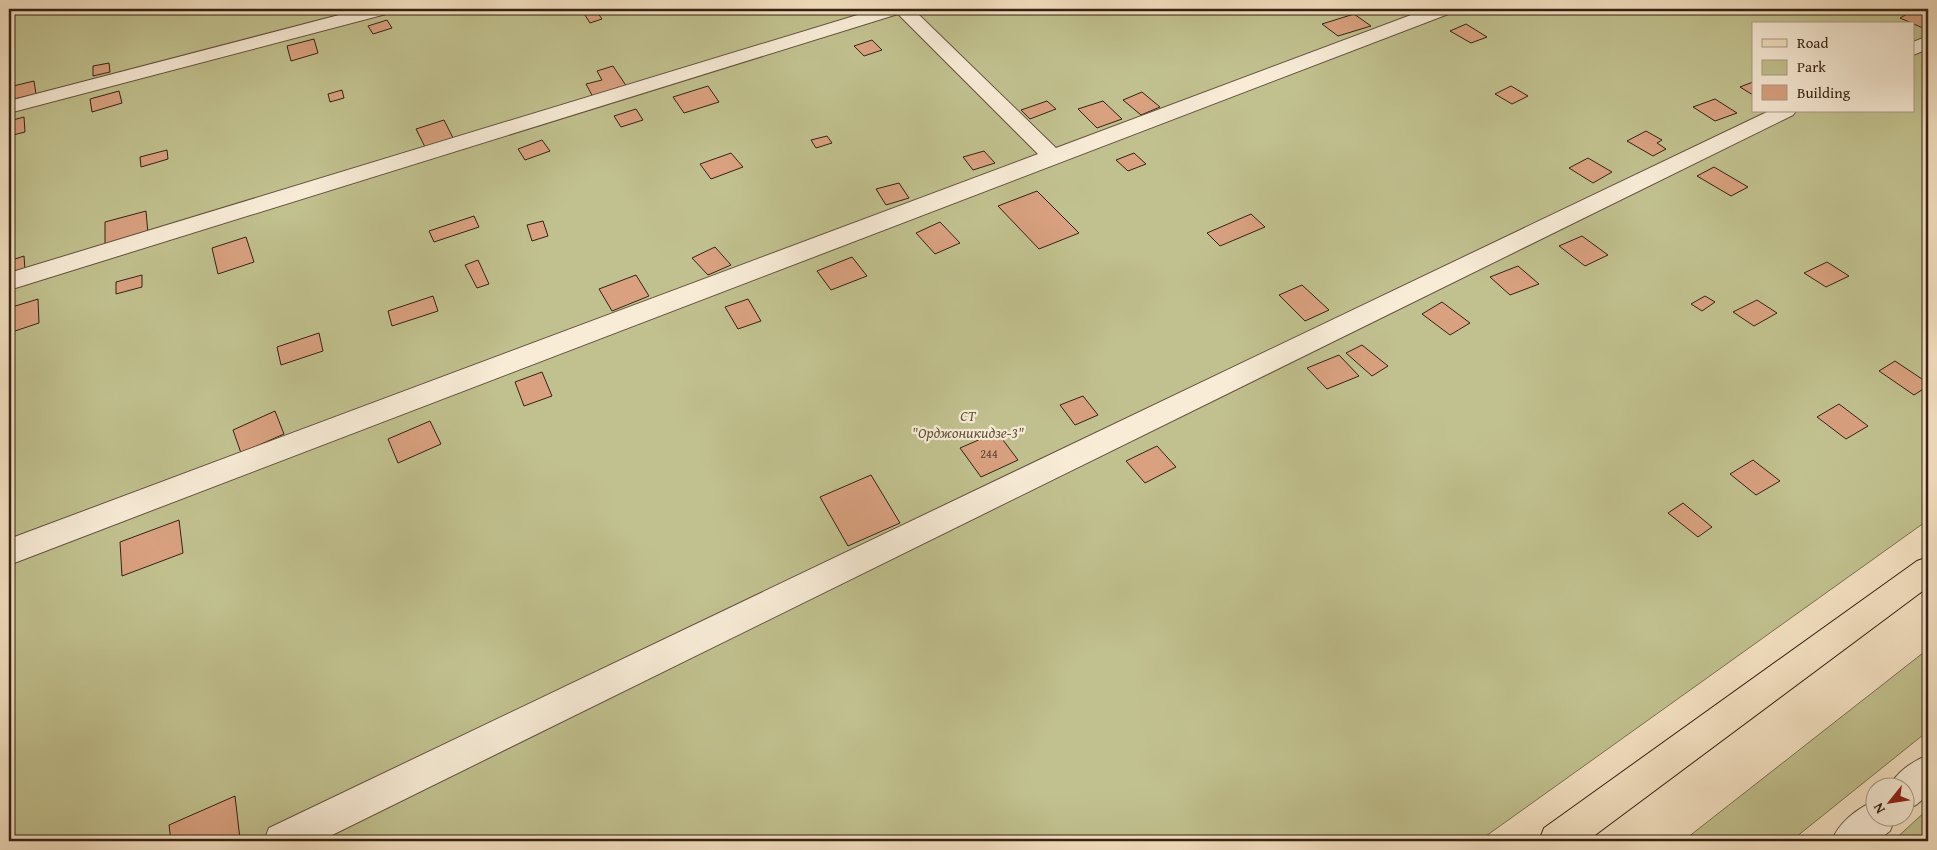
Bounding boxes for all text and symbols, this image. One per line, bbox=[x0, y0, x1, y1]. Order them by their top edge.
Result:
legend bbox=[1752, 22, 1914, 112]
text: Road bbox=[1797, 32, 1828, 53]
text: Park bbox=[1797, 56, 1826, 77]
text: Building bbox=[1797, 82, 1851, 103]
park label: СТ "Орджоникидзе-3" bbox=[912, 405, 1024, 443]
house number: 244 bbox=[980, 445, 998, 462]
north arrow bbox=[1864, 778, 1914, 828]
text: N bbox=[1867, 799, 1890, 818]

